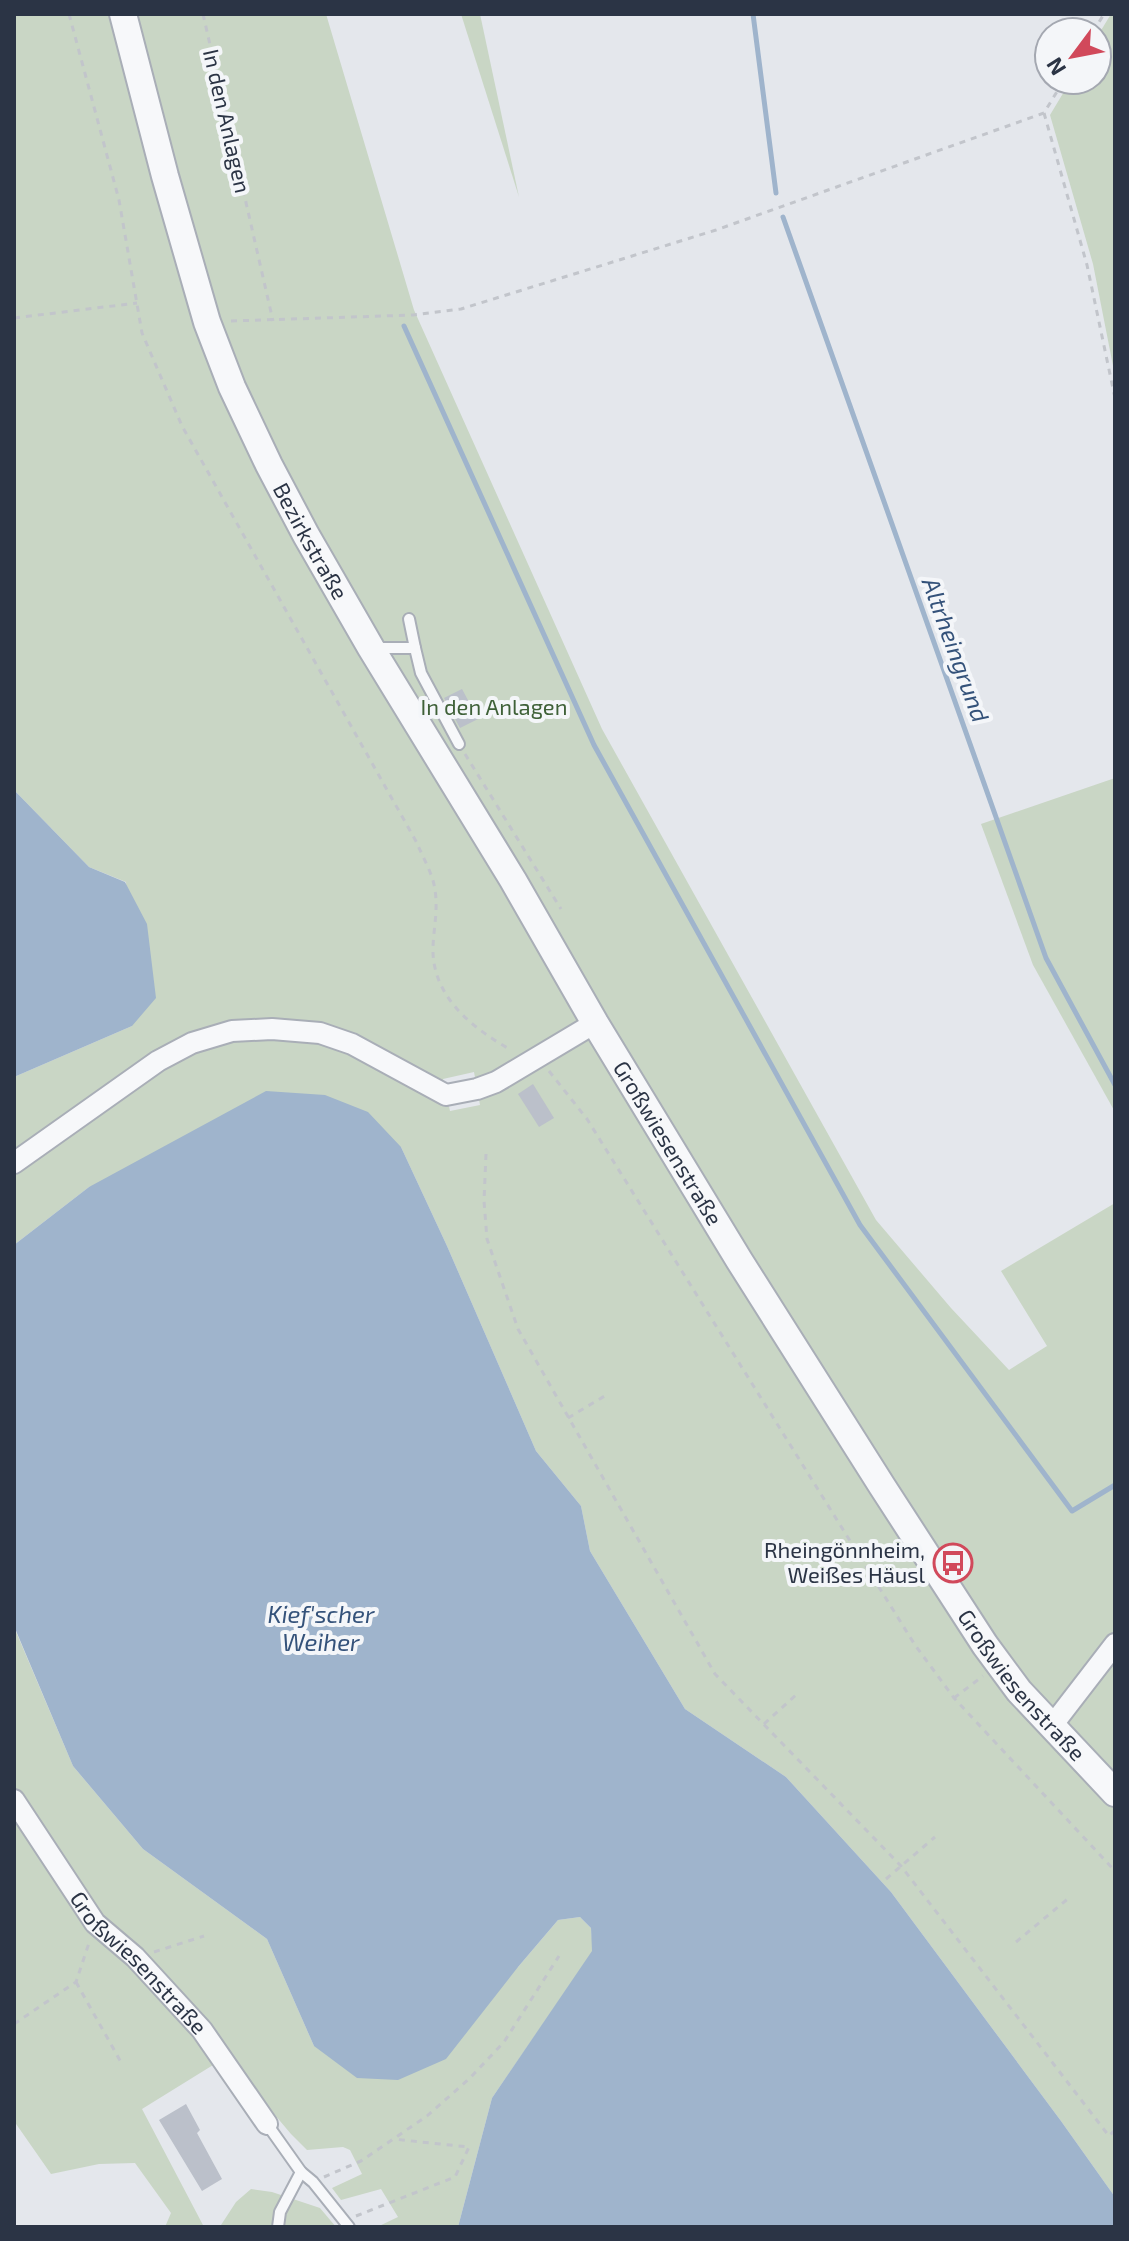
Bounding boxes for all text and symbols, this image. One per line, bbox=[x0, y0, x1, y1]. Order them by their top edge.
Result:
north arrow bbox=[1033, 16, 1113, 96]
street label: In den Anlagen bbox=[199, 46, 257, 195]
text: N bbox=[1040, 54, 1070, 81]
street label: Bezirkstraße bbox=[269, 478, 354, 604]
water label: Altrheingrund bbox=[917, 572, 996, 726]
park label: In den Anlagen bbox=[421, 693, 567, 719]
street label: Großwiesenstraße bbox=[609, 1055, 729, 1229]
place label: Rheingönnheim, Weißes Häusl bbox=[764, 1536, 925, 1587]
bus stop icon: Rheingönnheim, Weißes Häusl bbox=[932, 1542, 974, 1584]
water label: Kief'scher Weiher bbox=[267, 1599, 375, 1656]
street label: Großwiesenstraße bbox=[953, 1604, 1091, 1765]
street label: Großwiesenstraße bbox=[66, 1886, 213, 2039]

